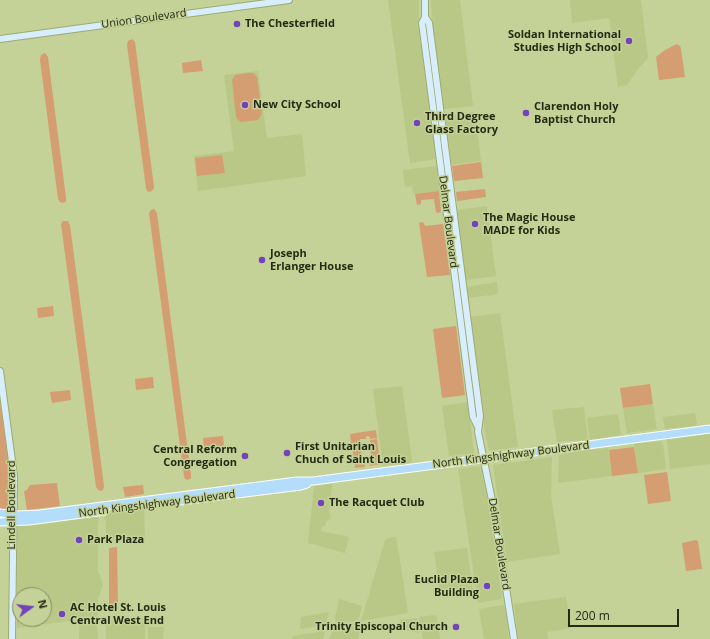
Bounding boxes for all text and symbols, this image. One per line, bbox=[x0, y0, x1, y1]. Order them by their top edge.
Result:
street label: Union Boulevard bbox=[100, 6, 188, 32]
place label: The Chesterfield bbox=[245, 17, 335, 31]
marker: The Chesterfield bbox=[232, 19, 242, 29]
place label: Soldan International Studies High School bbox=[508, 28, 621, 54]
marker: Soldan International Studies High School bbox=[624, 36, 634, 46]
place label: New City School bbox=[253, 98, 341, 112]
marker: New City School bbox=[240, 100, 250, 110]
place label: Clarendon Holy Baptist Church bbox=[534, 100, 618, 126]
marker: Clarendon Holy Baptist Church bbox=[521, 108, 531, 118]
place label: Third Degree Glass Factory bbox=[425, 110, 498, 136]
marker: Third Degree Glass Factory bbox=[412, 118, 422, 128]
street label: Delmar Boulevard bbox=[436, 175, 460, 269]
place label: The Magic House MADE for Kids bbox=[483, 211, 575, 237]
marker: The Magic House MADE for Kids bbox=[470, 219, 480, 229]
place label: Joseph Erlanger House bbox=[270, 247, 353, 273]
marker: Joseph Erlanger House bbox=[257, 255, 267, 265]
street label: North Kingshighway Boulevard bbox=[432, 439, 590, 471]
place label: First Unitarian Chuch of Saint Louis bbox=[295, 440, 406, 466]
place label: Central Reform Congregation bbox=[153, 443, 237, 469]
marker: First Unitarian Chuch of Saint Louis bbox=[282, 448, 292, 458]
marker: Central Reform Congregation bbox=[240, 451, 250, 461]
street label: Lindell Boulevard bbox=[5, 461, 19, 549]
street label: North Kingshighway Boulevard bbox=[78, 488, 236, 520]
place label: The Racquet Club bbox=[329, 496, 424, 510]
street label: Delmar Boulevard bbox=[485, 497, 513, 591]
marker: The Racquet Club bbox=[316, 498, 326, 508]
place label: Park Plaza bbox=[87, 533, 144, 547]
marker: Park Plaza bbox=[74, 535, 84, 545]
place label: Euclid Plaza Building bbox=[415, 573, 479, 599]
marker: Euclid Plaza Building bbox=[482, 581, 492, 591]
north arrow bbox=[12, 587, 52, 627]
text: N bbox=[35, 598, 52, 610]
place label: AC Hotel St. Louis Central West End bbox=[70, 601, 166, 627]
scale bar bbox=[570, 601, 681, 627]
text: 200 m bbox=[575, 607, 610, 624]
marker: AC Hotel St. Louis Central West End bbox=[57, 609, 67, 619]
place label: Trinity Episcopal Church bbox=[315, 620, 448, 634]
marker: Trinity Episcopal Church bbox=[451, 622, 461, 632]

